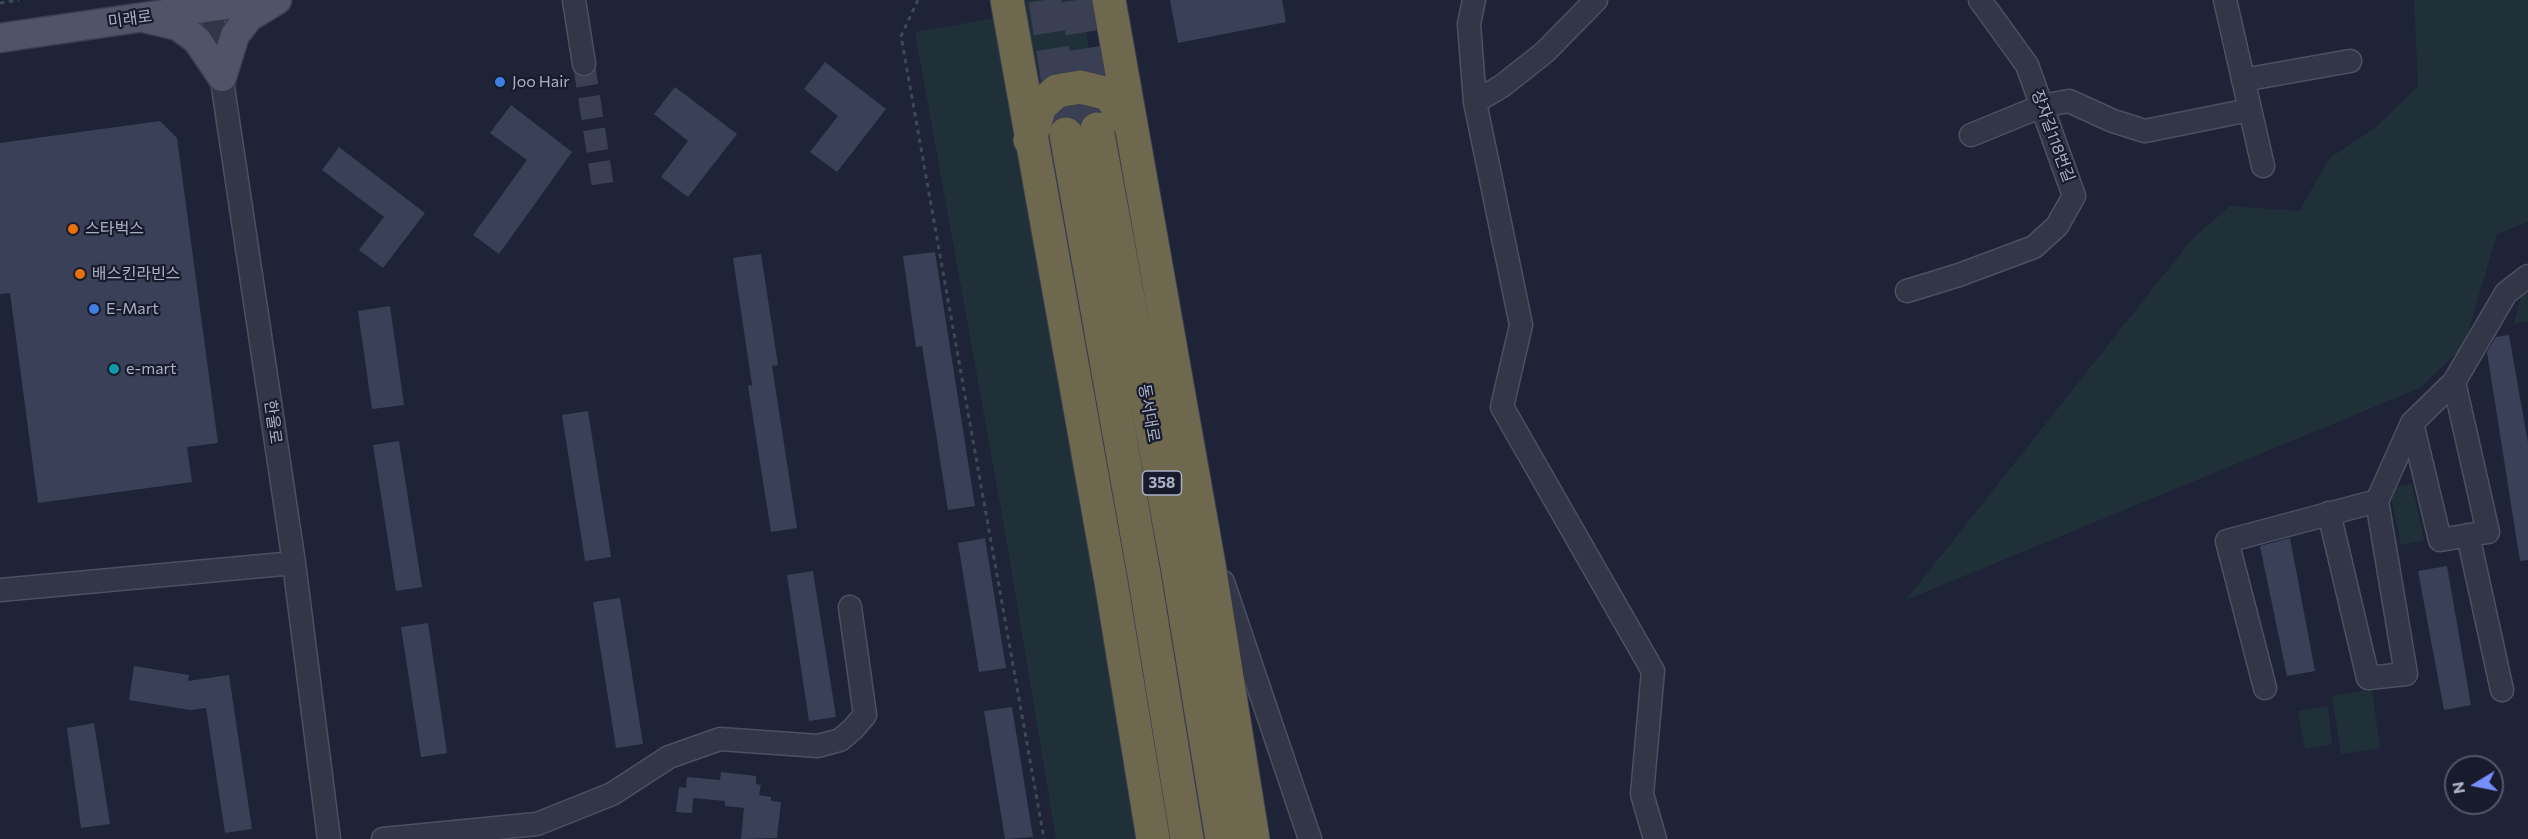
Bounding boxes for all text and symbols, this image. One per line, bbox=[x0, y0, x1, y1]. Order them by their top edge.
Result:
street label: 미래로 bbox=[107, 6, 153, 32]
place label: Joo Hair bbox=[512, 72, 570, 92]
marker: Joo Hair bbox=[493, 75, 507, 89]
street label: 장자길118번길 bbox=[2027, 87, 2079, 185]
place label: 스타벅스 bbox=[85, 219, 144, 239]
marker: 스타벅스 bbox=[66, 222, 80, 236]
place label: 배스킨라빈스 bbox=[92, 264, 180, 284]
marker: 배스킨라빈스 bbox=[73, 267, 87, 281]
place label: E-Mart bbox=[106, 299, 159, 319]
marker: E-Mart bbox=[87, 302, 101, 316]
place label: e-mart bbox=[126, 359, 176, 379]
marker: e-mart bbox=[107, 362, 121, 376]
street label: 동서대로 bbox=[1134, 382, 1164, 444]
street label: 한울로 bbox=[260, 399, 286, 445]
road number: 358 bbox=[1142, 471, 1182, 495]
north arrow bbox=[2444, 755, 2504, 815]
text: N bbox=[2447, 780, 2468, 795]

